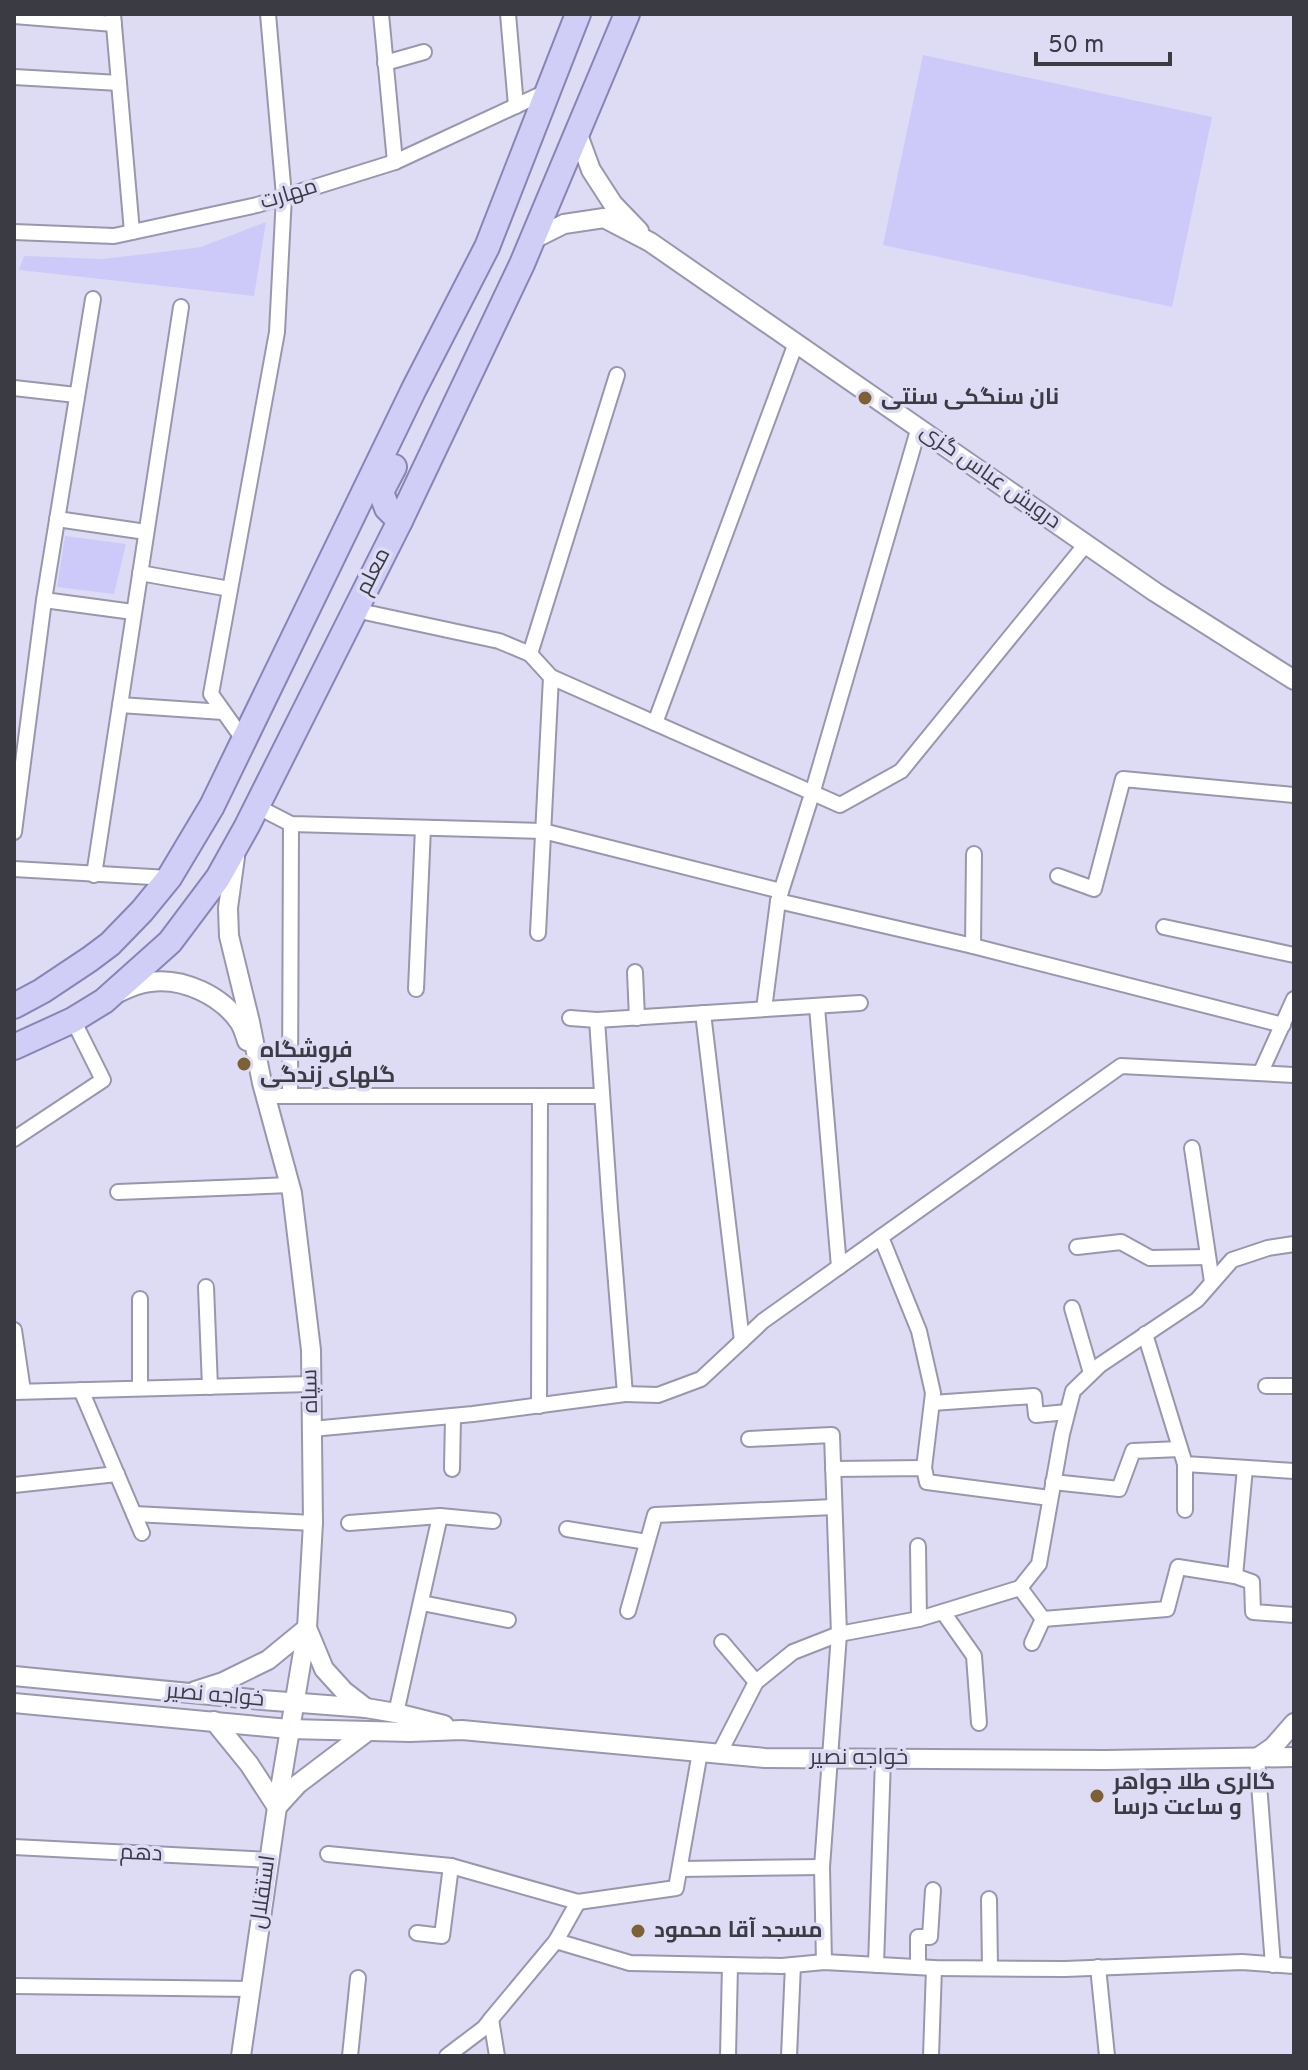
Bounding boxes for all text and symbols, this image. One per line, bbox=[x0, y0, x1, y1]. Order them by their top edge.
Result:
scale bar bbox=[1036, 16, 1170, 66]
text: 50 m bbox=[1048, 31, 1104, 61]
street label: مهارت bbox=[257, 174, 321, 216]
place label: نان سنگکی سنتی bbox=[881, 385, 1059, 412]
marker: نان سنگکی سنتی bbox=[856, 389, 874, 407]
street label: درویش عباس گزی bbox=[914, 418, 1066, 536]
street label: معلم bbox=[351, 544, 397, 600]
place label: فروشگاه گلهای زندگی bbox=[260, 1038, 395, 1090]
marker: فروشگاه گلهای زندگی bbox=[235, 1055, 253, 1073]
street label: سپاه bbox=[297, 1369, 325, 1413]
street label: خواجه نصیر bbox=[163, 1678, 265, 1714]
street label: خواجه نصیر bbox=[808, 1745, 908, 1772]
place label: گالری طلا جواهر و ساعت درسا bbox=[1112, 1770, 1275, 1822]
marker: گالری طلا جواهر و ساعت درسا bbox=[1088, 1787, 1106, 1805]
street label: دهم bbox=[119, 1839, 163, 1869]
street label: استقلال bbox=[245, 1853, 283, 1931]
place label: مسجد آقا محمود bbox=[654, 1917, 822, 1945]
marker: مسجد آقا محمود bbox=[629, 1922, 647, 1940]

